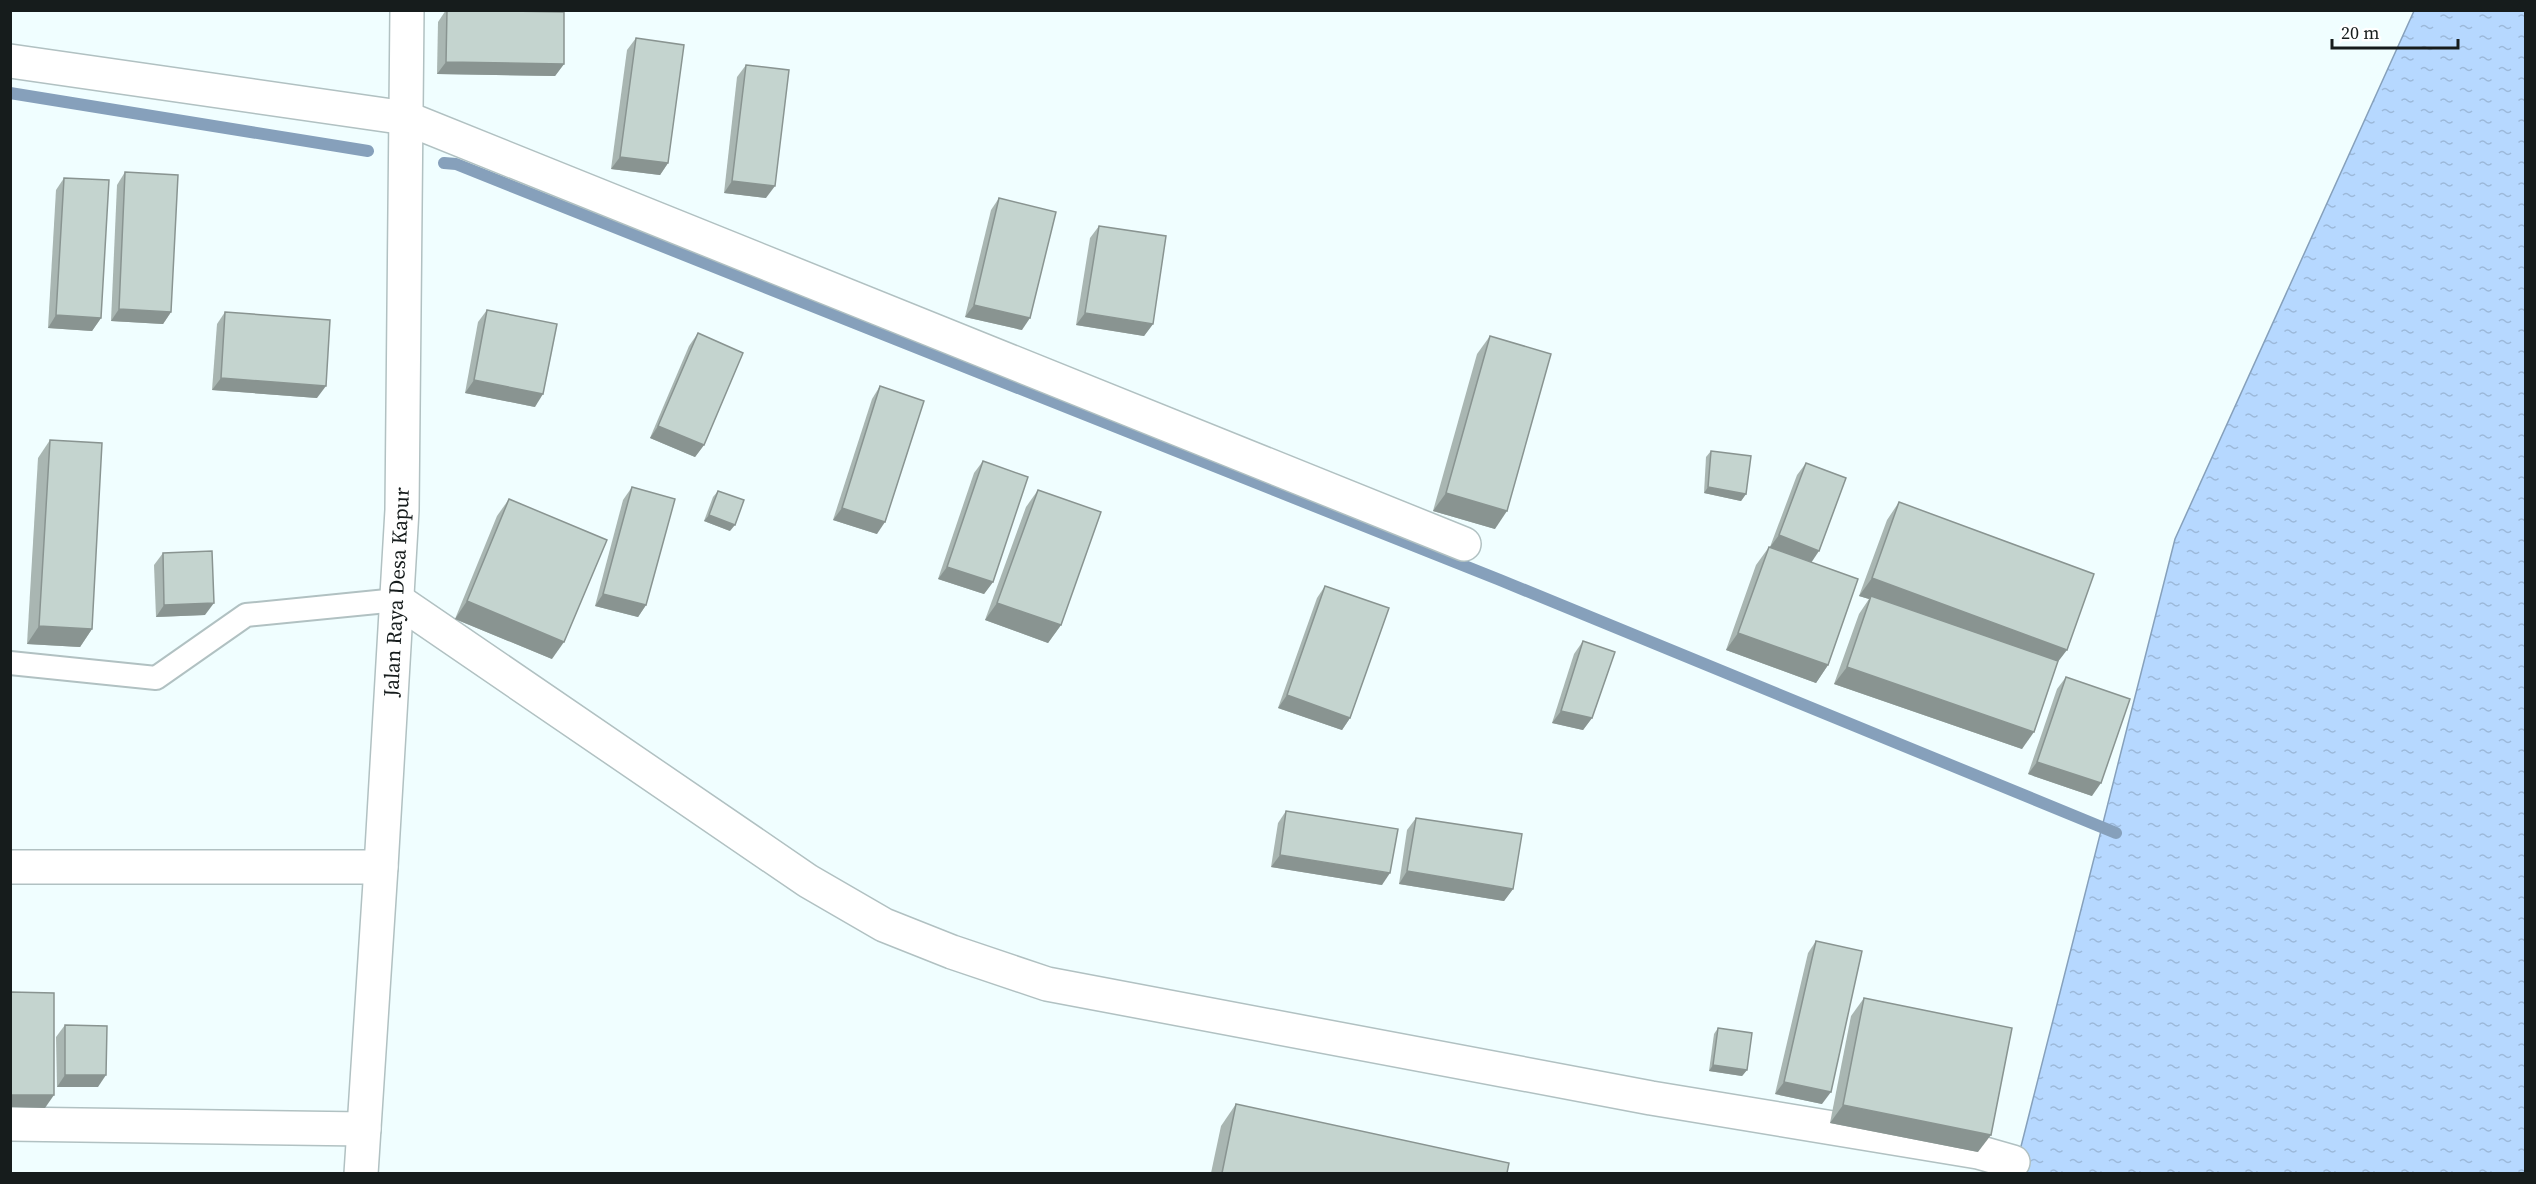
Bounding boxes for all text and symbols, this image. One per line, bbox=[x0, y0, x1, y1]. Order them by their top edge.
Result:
scale bar bbox=[2332, 12, 2458, 50]
text: 20 m bbox=[2341, 20, 2379, 45]
street label: Jalan Raya Desa Kapur bbox=[376, 486, 416, 699]

